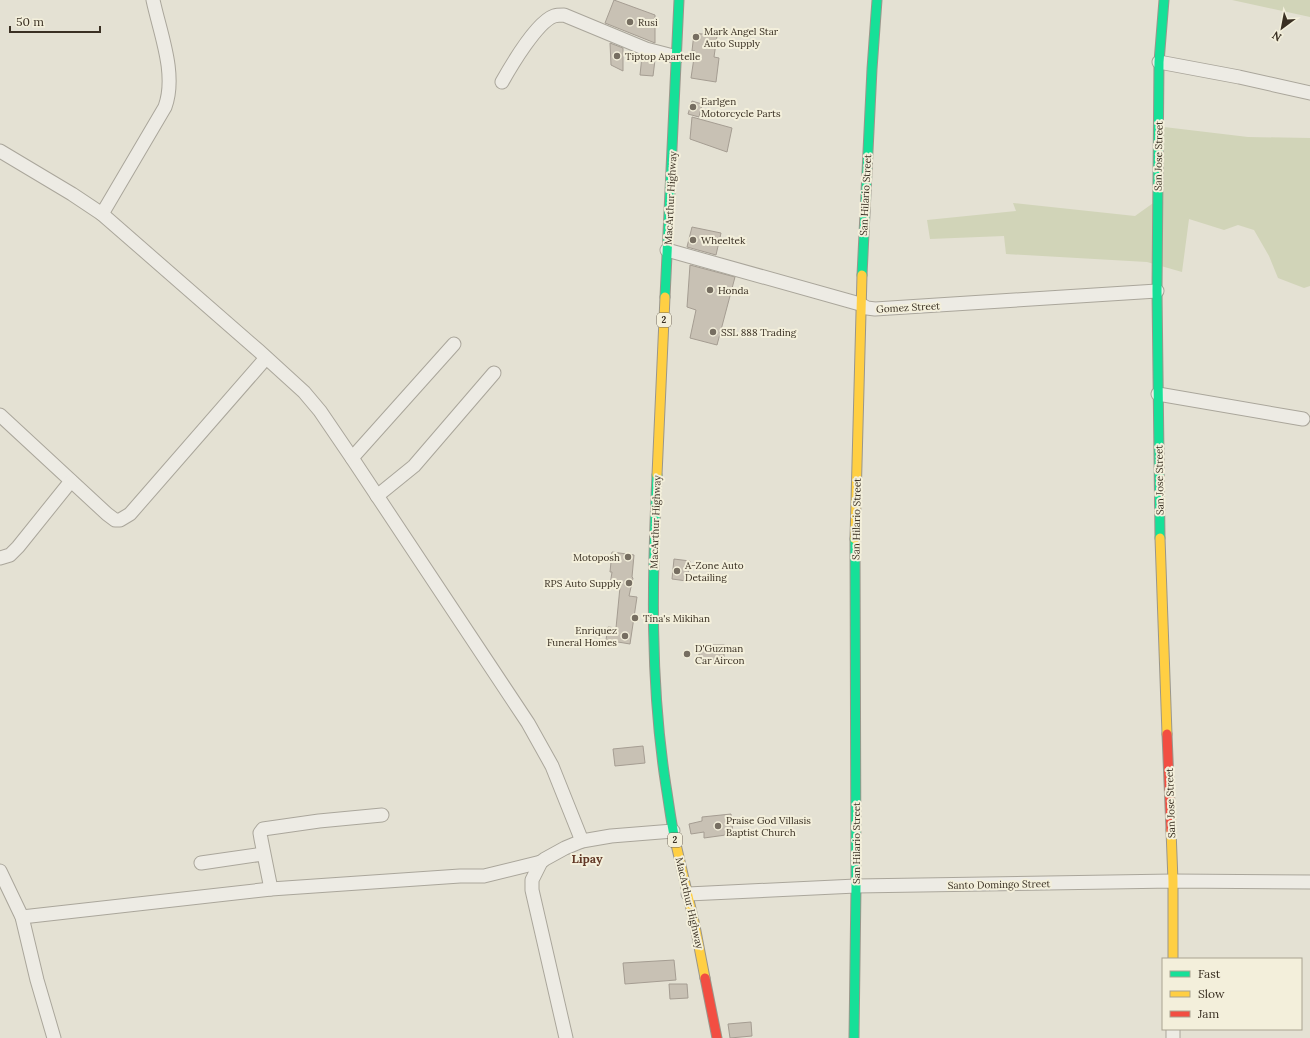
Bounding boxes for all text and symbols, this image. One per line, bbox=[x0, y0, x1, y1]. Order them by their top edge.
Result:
scale bar bbox=[10, 8, 100, 34]
north arrow bbox=[1262, 8, 1302, 48]
text: 50 m bbox=[16, 14, 44, 29]
place label: Rusi bbox=[638, 16, 658, 29]
marker: Rusi bbox=[625, 17, 635, 27]
place label: Mark Angel Star Auto Supply bbox=[703, 25, 779, 50]
text: N bbox=[1269, 28, 1284, 45]
marker: Mark Angel Star Auto Supply bbox=[691, 32, 701, 42]
place label: Tiptop Apartelle bbox=[625, 50, 701, 63]
marker: Tiptop Apartelle bbox=[612, 51, 622, 61]
place label: Earlgen Motorcycle Parts bbox=[701, 95, 781, 120]
marker: Earlgen Motorcycle Parts bbox=[688, 102, 698, 112]
street label: San Jose Street bbox=[1151, 121, 1166, 191]
street label: MacArthur Highway bbox=[662, 150, 679, 245]
street label: San Hilario Street bbox=[857, 154, 874, 236]
place label: Wheeltek bbox=[701, 234, 746, 247]
marker: Wheeltek bbox=[688, 235, 698, 245]
place label: Honda bbox=[718, 284, 749, 297]
marker: Honda bbox=[705, 285, 715, 295]
street label: Gomez Street bbox=[876, 299, 940, 316]
road number: 2 bbox=[657, 313, 671, 327]
place label: SSL 888 Trading bbox=[721, 326, 797, 339]
marker: SSL 888 Trading bbox=[708, 327, 718, 337]
street label: San Jose Street bbox=[1152, 445, 1167, 515]
street label: MacArthur Highway bbox=[647, 474, 664, 569]
street label: San Hilario Street bbox=[849, 478, 864, 560]
place label: Motoposh bbox=[573, 551, 620, 564]
marker: Motoposh bbox=[623, 552, 633, 562]
place label: A-Zone Auto Detailing bbox=[684, 559, 744, 584]
marker: A-Zone Auto Detailing bbox=[672, 566, 682, 576]
place label: RPS Auto Supply bbox=[544, 577, 622, 590]
marker: RPS Auto Supply bbox=[624, 578, 634, 588]
place label: Tina's Mikihan bbox=[643, 612, 710, 625]
marker: Tina's Mikihan bbox=[630, 613, 640, 623]
place label: Enriquez Funeral Homes bbox=[547, 624, 617, 649]
marker: Enriquez Funeral Homes bbox=[620, 631, 630, 641]
place label: D'Guzman Car Aircon bbox=[695, 642, 745, 667]
marker: D'Guzman Car Aircon bbox=[682, 649, 692, 659]
street label: San Jose Street bbox=[1163, 768, 1178, 838]
street label: San Hilario Street bbox=[850, 802, 863, 884]
place label: Praise God Villasis Baptist Church bbox=[726, 814, 811, 839]
marker: Praise God Villasis Baptist Church bbox=[713, 821, 723, 831]
road number: 2 bbox=[668, 833, 682, 847]
district label: Lipay bbox=[571, 851, 603, 866]
street label: MacArthur Highway bbox=[673, 856, 707, 951]
street label: Santo Domingo Street bbox=[948, 877, 1051, 892]
legend bbox=[1162, 958, 1302, 1030]
text: Fast bbox=[1198, 966, 1221, 981]
text: Slow bbox=[1198, 986, 1225, 1001]
text: Jam bbox=[1197, 1006, 1219, 1021]

